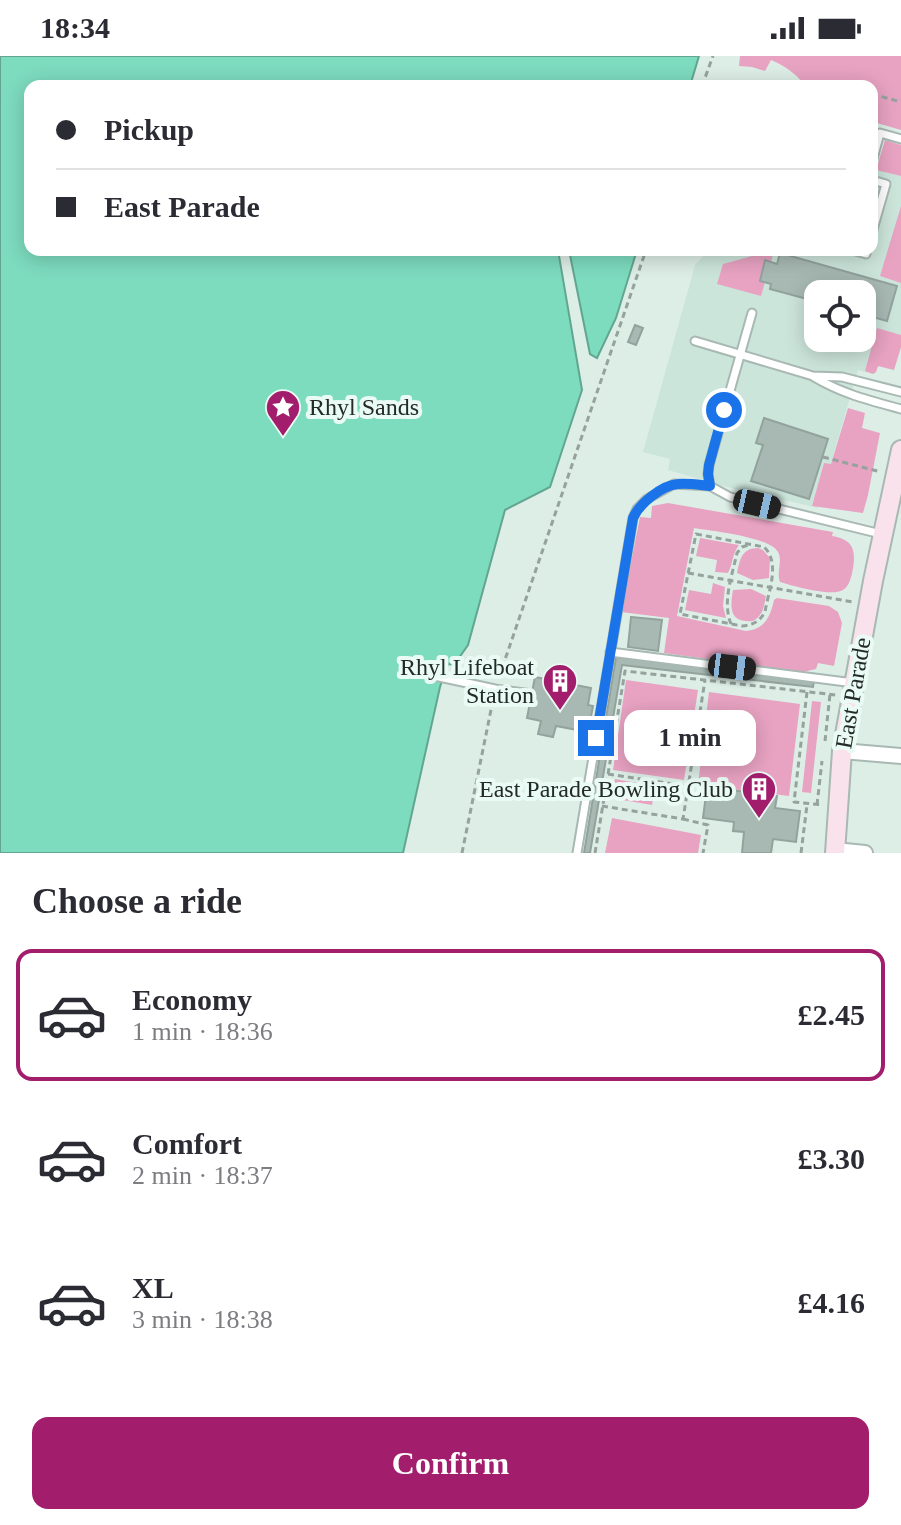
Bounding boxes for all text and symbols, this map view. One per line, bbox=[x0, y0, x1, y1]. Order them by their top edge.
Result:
text: 18:34 bbox=[40, 11, 110, 44]
text: Pickup bbox=[104, 113, 194, 146]
text: East Parade bbox=[104, 190, 260, 223]
map controls bbox=[804, 280, 876, 352]
button: locate bbox=[804, 280, 876, 352]
place icon: Rhyl Sands bbox=[264, 388, 302, 438]
route start bbox=[706, 392, 742, 428]
place label: Rhyl Sands bbox=[309, 394, 419, 420]
car bbox=[731, 487, 783, 521]
street label: East Parade bbox=[830, 635, 876, 751]
car bbox=[707, 652, 757, 682]
place label: Rhyl Lifeboat Station bbox=[400, 654, 534, 708]
building icon: Rhyl Lifeboat Station bbox=[541, 662, 579, 712]
callout: 1 min bbox=[624, 710, 756, 766]
route end bbox=[578, 720, 614, 756]
text: 1 min bbox=[659, 723, 721, 752]
building icon: East Parade Bowling Club bbox=[740, 770, 778, 820]
place label: East Parade Bowling Club bbox=[479, 776, 733, 802]
text: Choose a ride bbox=[32, 881, 242, 921]
icon: car bbox=[36, 979, 108, 1051]
text: Economy bbox=[132, 983, 252, 1016]
text: £2.45 bbox=[798, 998, 865, 1031]
text: 1 min · 18:36 bbox=[132, 1017, 273, 1046]
icon: car bbox=[36, 1123, 108, 1195]
text: Comfort bbox=[132, 1127, 242, 1160]
text: £3.30 bbox=[798, 1142, 865, 1175]
text: 2 min · 18:37 bbox=[132, 1161, 273, 1190]
icon: car bbox=[36, 1267, 108, 1339]
text: XL bbox=[132, 1271, 174, 1304]
text: £4.16 bbox=[798, 1286, 865, 1319]
text: 3 min · 18:38 bbox=[132, 1305, 273, 1334]
button: Confirm bbox=[32, 1417, 869, 1509]

